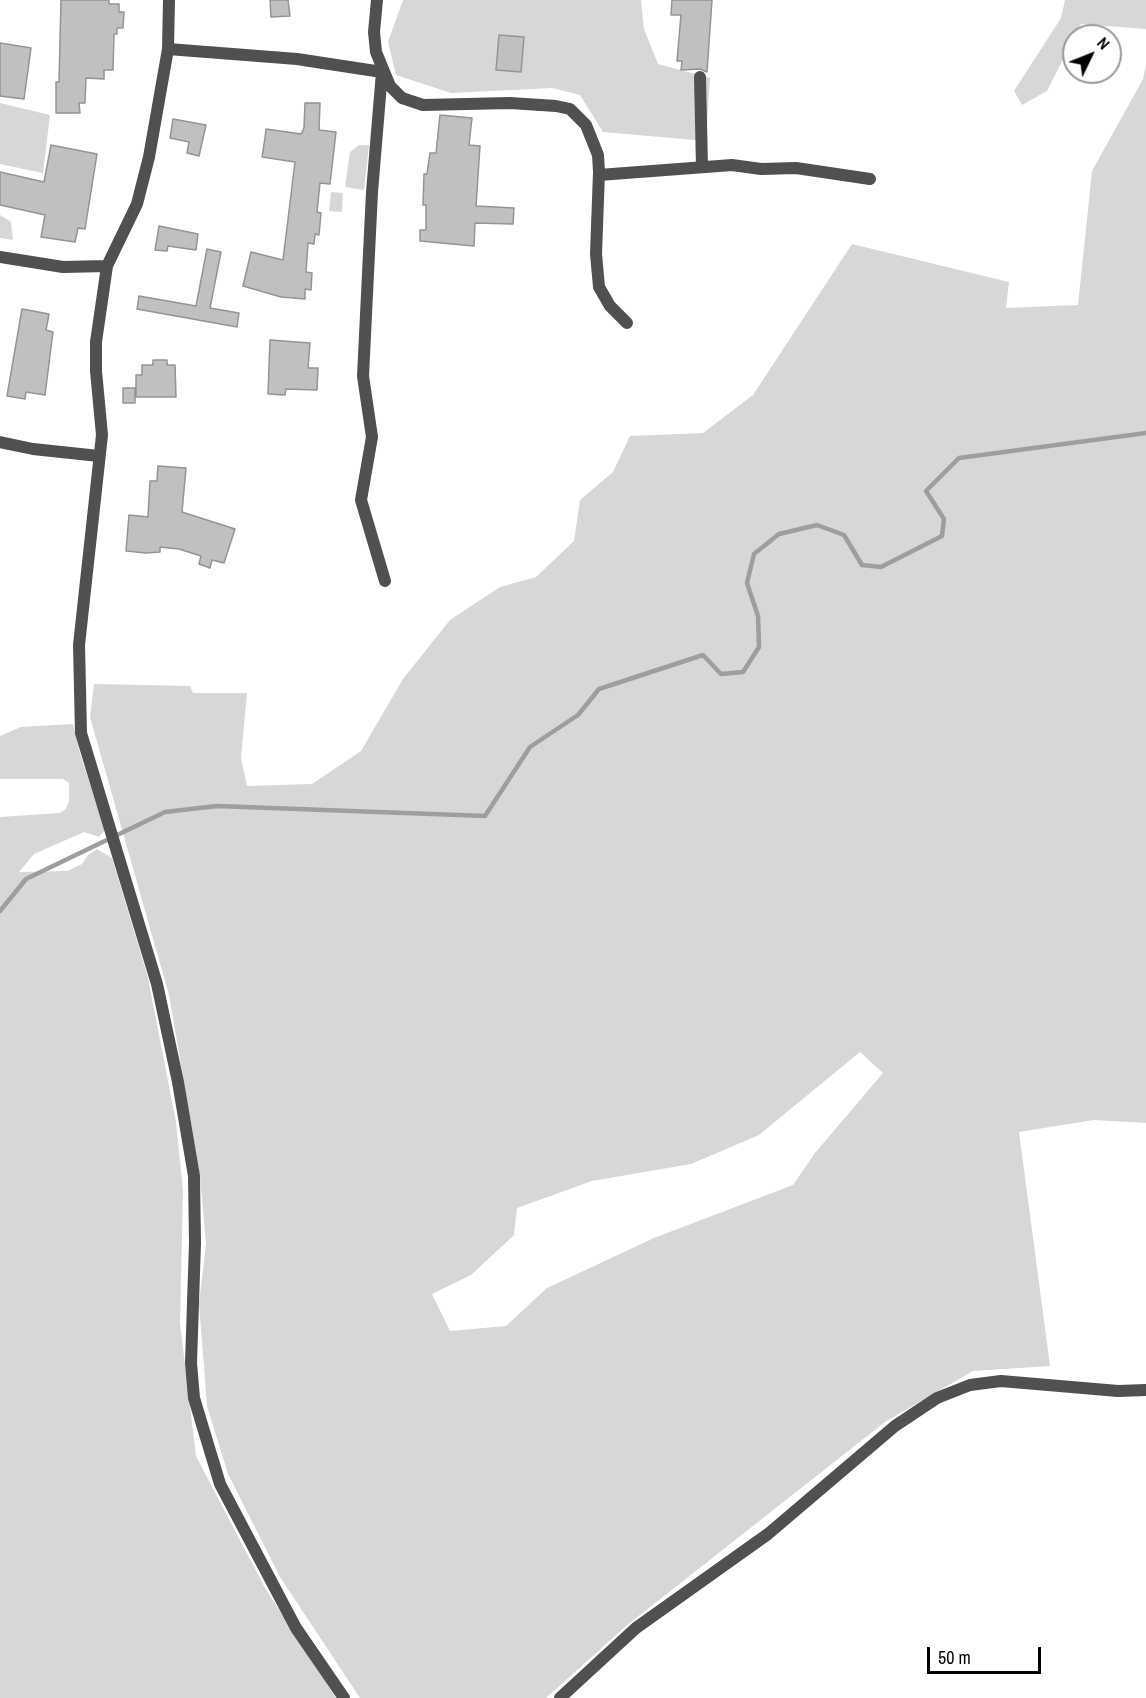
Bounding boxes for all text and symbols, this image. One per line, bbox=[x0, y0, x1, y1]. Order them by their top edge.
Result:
north arrow bbox=[1062, 24, 1122, 84]
text: N bbox=[1092, 32, 1115, 54]
scale bar bbox=[930, 1635, 1044, 1673]
text: 50 m bbox=[938, 1645, 971, 1670]

